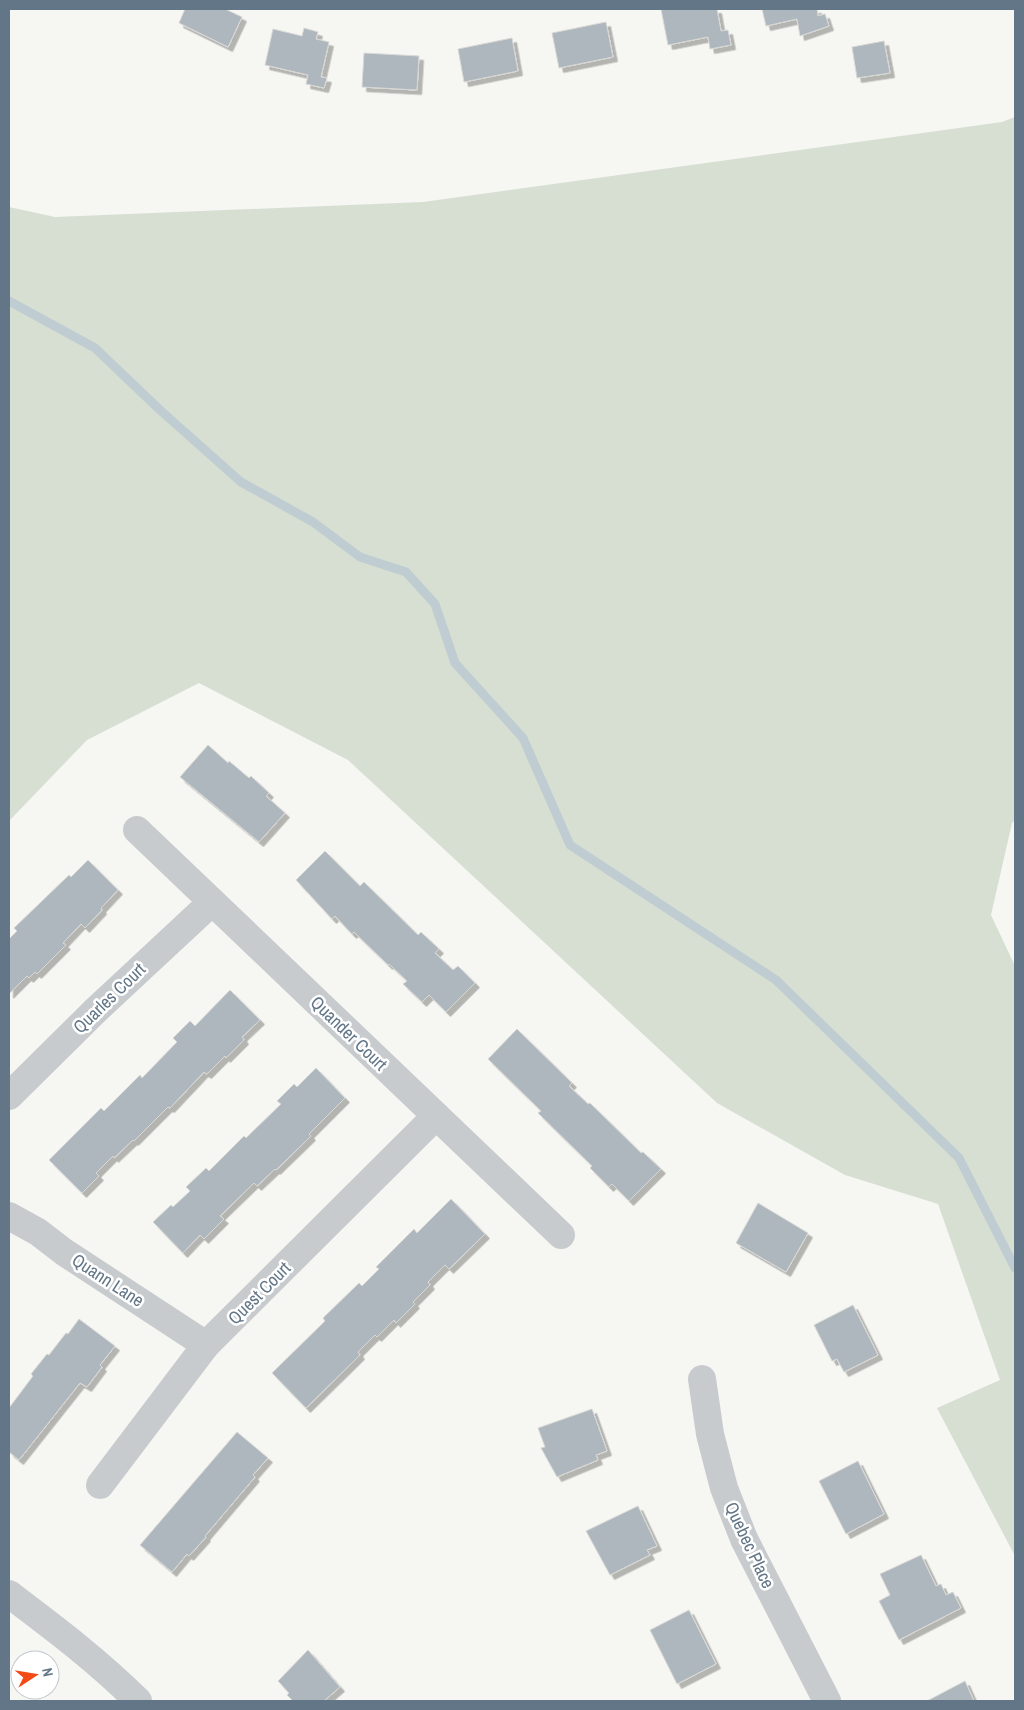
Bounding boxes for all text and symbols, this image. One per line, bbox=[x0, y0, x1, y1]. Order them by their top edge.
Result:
street label: Quarles Court bbox=[67, 957, 151, 1039]
street label: Quander Court bbox=[305, 990, 393, 1076]
street label: Quann Lane bbox=[67, 1247, 149, 1313]
street label: Quest Court bbox=[222, 1256, 296, 1330]
street label: Quebec Place bbox=[719, 1498, 781, 1592]
north arrow bbox=[10, 1650, 60, 1700]
text: N bbox=[38, 1666, 57, 1678]

